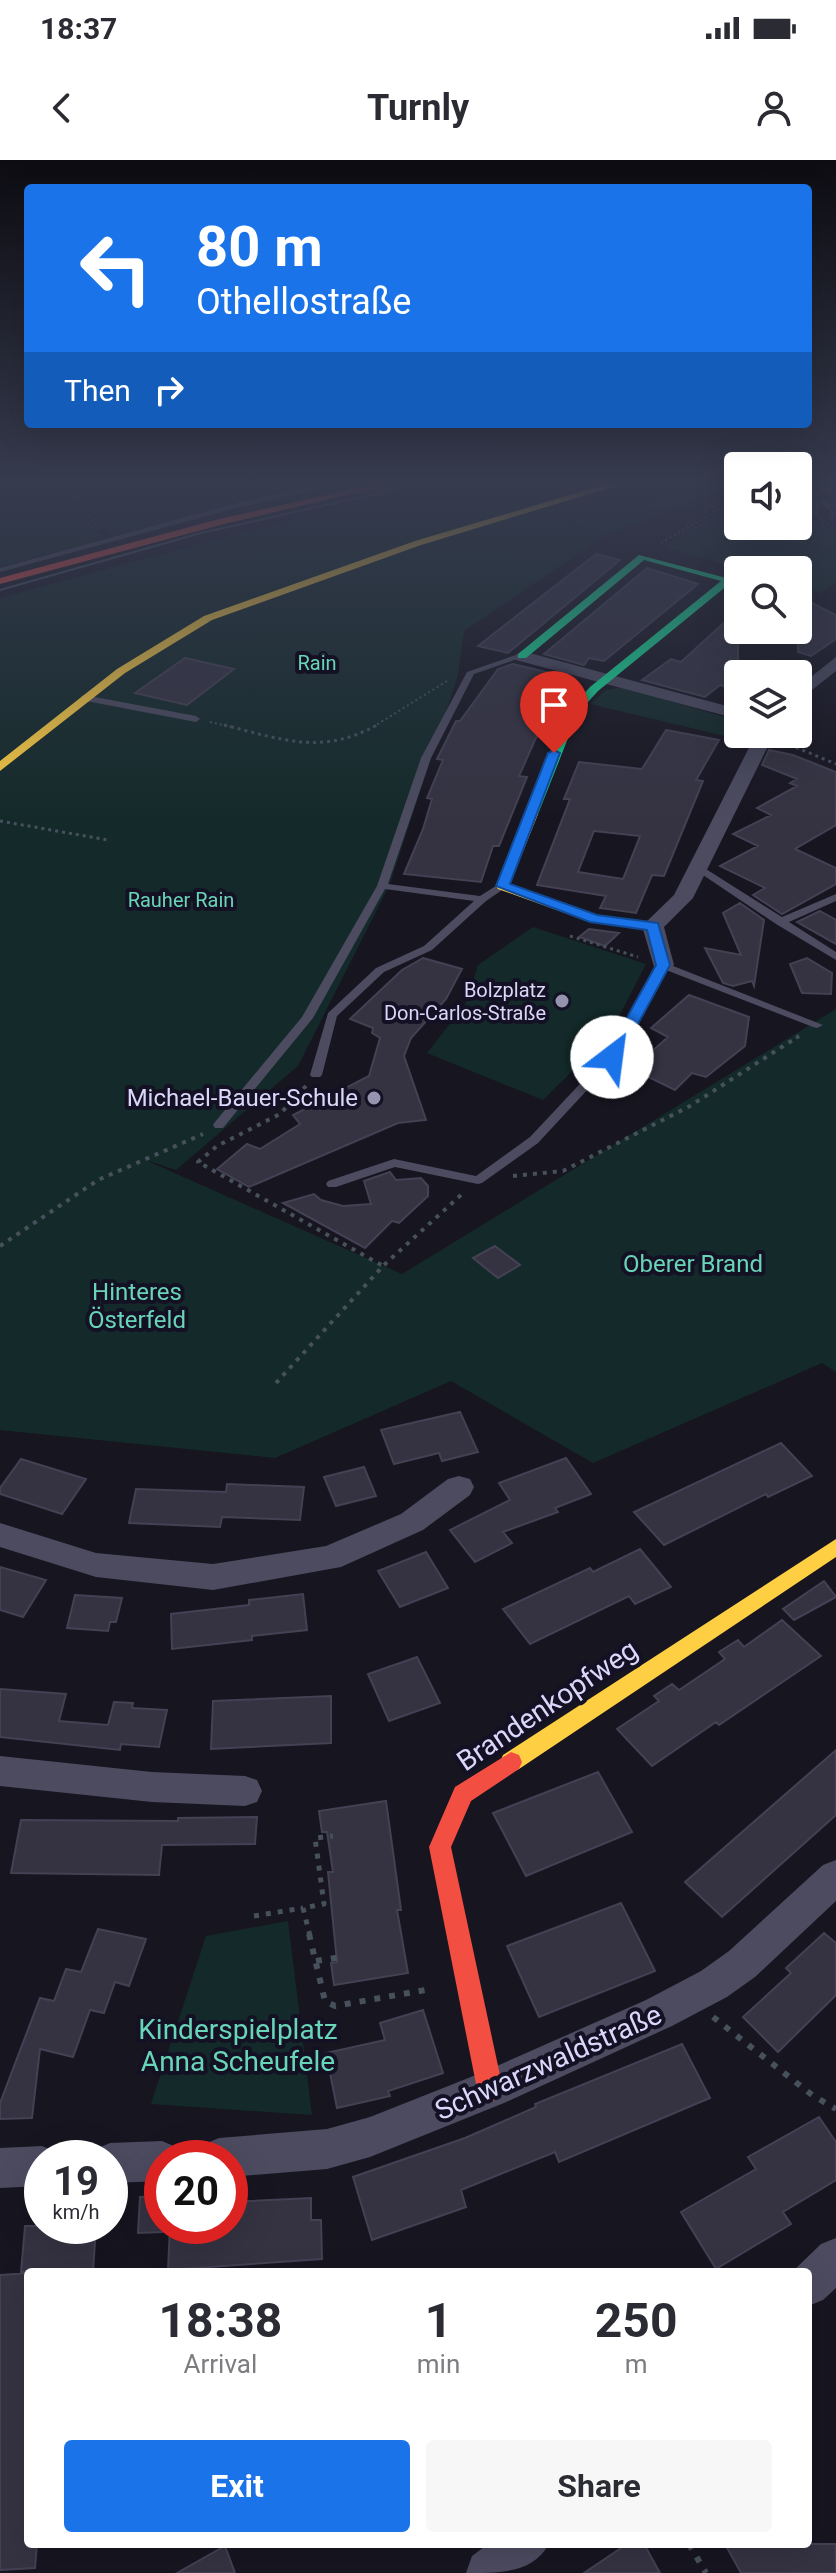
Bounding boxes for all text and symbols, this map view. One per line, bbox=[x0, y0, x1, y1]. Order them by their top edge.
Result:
text: 18:37 bbox=[40, 11, 117, 46]
icon: back bbox=[40, 86, 84, 130]
icon: person bbox=[752, 86, 796, 130]
text: Turnly bbox=[367, 87, 469, 129]
text: 80 m bbox=[196, 214, 323, 280]
icon: left bbox=[64, 216, 168, 320]
text: Othellostraße bbox=[196, 281, 411, 323]
icon: right bbox=[147, 368, 191, 412]
text: Then bbox=[64, 373, 131, 408]
map controls bbox=[724, 452, 812, 748]
button: sound bbox=[724, 452, 812, 540]
button: search bbox=[724, 556, 812, 644]
park label: Rain bbox=[297, 651, 337, 675]
button: layers bbox=[724, 660, 812, 748]
pin bbox=[520, 671, 588, 753]
icon: arrive bbox=[532, 683, 576, 727]
park label: Rauher Rain bbox=[128, 888, 234, 912]
place label: Bolzplatz Don-Carlos-Straße bbox=[384, 978, 546, 1025]
marker: Bolzplatz Don-Carlos-Straße bbox=[553, 992, 571, 1010]
position arrow bbox=[570, 1015, 654, 1099]
place label: Michael-Bauer-Schule bbox=[127, 1084, 358, 1112]
marker: Michael-Bauer-Schule bbox=[365, 1089, 383, 1107]
park label: Oberer Brand bbox=[623, 1250, 763, 1278]
park label: Hinteres Österfeld bbox=[88, 1278, 186, 1334]
street label: Brandenkopfweg bbox=[451, 1633, 644, 1778]
street label: Schwarzwaldstraße bbox=[430, 1998, 667, 2127]
park label: Kinderspielplatz Anna Scheufele bbox=[138, 2013, 338, 2078]
speed limit sign: 20 bbox=[144, 2140, 248, 2244]
text: 19 bbox=[53, 2158, 99, 2205]
text: km/h bbox=[53, 2200, 99, 2224]
text: 18:38 bbox=[159, 2292, 282, 2349]
text: 1 bbox=[425, 2292, 452, 2349]
text: 250 bbox=[595, 2292, 677, 2349]
text: Arrival bbox=[184, 2349, 257, 2379]
text: min bbox=[417, 2349, 460, 2379]
text: m bbox=[625, 2349, 648, 2379]
button: Exit bbox=[64, 2440, 410, 2532]
button: Share bbox=[426, 2440, 772, 2532]

